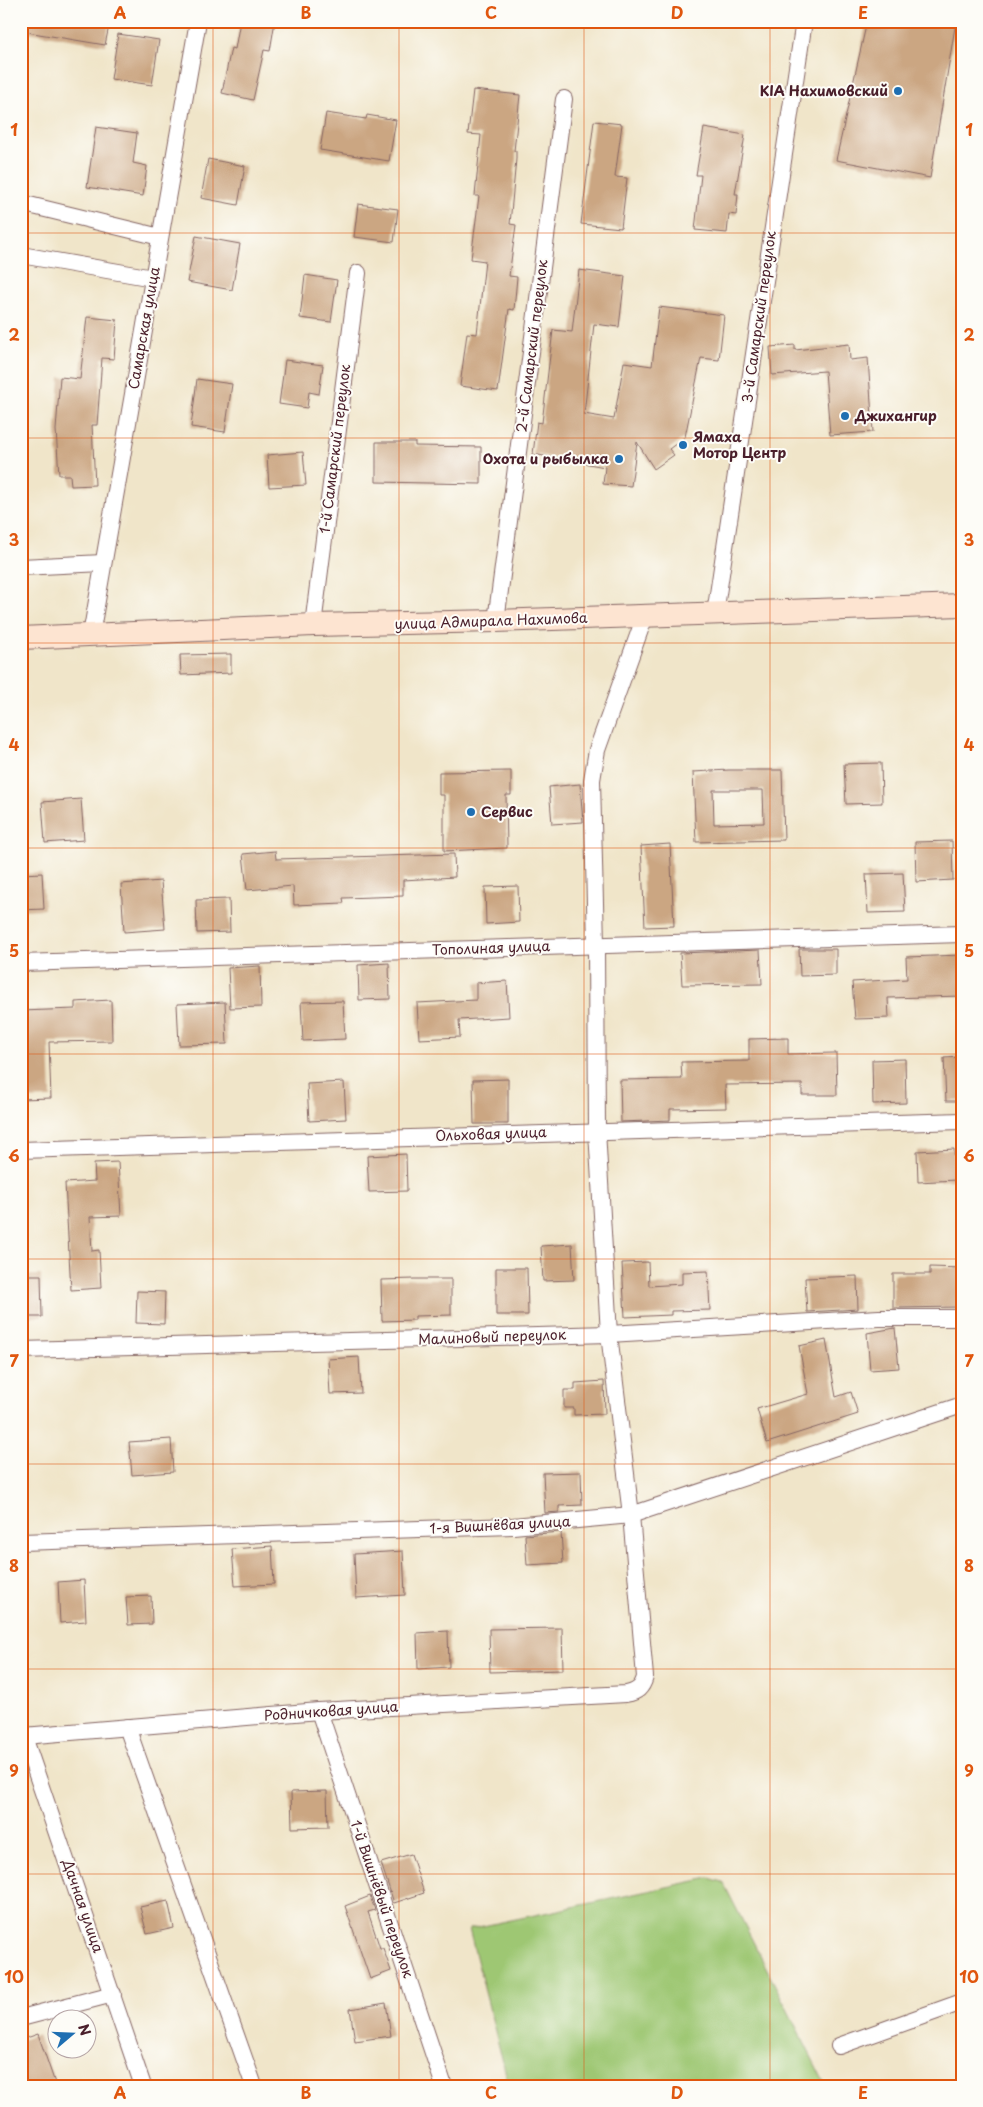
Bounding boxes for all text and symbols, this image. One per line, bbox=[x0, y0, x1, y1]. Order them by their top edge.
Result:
text: A bbox=[114, 0, 127, 24]
text: B bbox=[301, 0, 312, 24]
text: C bbox=[485, 0, 497, 24]
text: D bbox=[671, 0, 683, 24]
text: E bbox=[858, 0, 868, 24]
place label: KIA Нахимовский bbox=[760, 80, 888, 101]
marker: KIA Нахимовский bbox=[892, 85, 904, 97]
text: 1 bbox=[10, 117, 18, 141]
text: 1 bbox=[965, 117, 973, 141]
street label: 3-й Самарский переулок bbox=[736, 229, 781, 404]
street label: 2-й Самарский переулок bbox=[510, 258, 553, 434]
street label: Самарская улица bbox=[122, 265, 165, 391]
text: 2 bbox=[8, 322, 20, 346]
text: 2 bbox=[963, 322, 975, 346]
street label: 1-й Самарский переулок bbox=[314, 362, 355, 535]
place label: Джихангир bbox=[854, 405, 937, 426]
marker: Джихангир bbox=[839, 410, 851, 422]
place label: Ямаха Мотор Центр bbox=[692, 426, 787, 463]
marker: Ямаха Мотор Центр bbox=[677, 439, 689, 451]
place label: Охота и рыбылка bbox=[483, 448, 610, 469]
marker: Охота и рыбылка bbox=[613, 453, 625, 465]
text: 3 bbox=[9, 527, 19, 551]
text: 3 bbox=[964, 527, 974, 551]
street label: улица Адмирала Нахимова bbox=[394, 607, 588, 634]
text: 4 bbox=[9, 732, 20, 756]
text: 4 bbox=[964, 732, 975, 756]
place label: Сервис bbox=[481, 801, 533, 822]
marker: Сервис bbox=[465, 806, 477, 818]
street label: Тополиная улица bbox=[432, 935, 551, 960]
text: 5 bbox=[9, 938, 19, 962]
text: 5 bbox=[964, 938, 974, 962]
street label: Ольховая улица bbox=[435, 1121, 547, 1146]
text: 6 bbox=[8, 1143, 20, 1167]
text: 6 bbox=[963, 1143, 975, 1167]
street label: Малиновый переулок bbox=[418, 1323, 567, 1350]
text: 7 bbox=[9, 1348, 19, 1372]
text: 7 bbox=[964, 1348, 974, 1372]
street label: 1-я Вишнёвая улица bbox=[429, 1510, 571, 1539]
text: 8 bbox=[9, 1553, 19, 1577]
text: 8 bbox=[964, 1553, 974, 1577]
street label: Родничковая улица bbox=[263, 1695, 399, 1726]
text: 9 bbox=[9, 1758, 19, 1782]
text: 9 bbox=[964, 1758, 974, 1782]
street label: 1-й Вишнёвый переулок bbox=[346, 1817, 420, 1981]
street label: Дачная улица bbox=[57, 1855, 109, 1956]
text: 10 bbox=[4, 1964, 24, 1988]
text: 10 bbox=[959, 1964, 979, 1988]
north arrow bbox=[48, 2010, 98, 2060]
text: N bbox=[73, 2021, 96, 2038]
text: A bbox=[114, 2080, 127, 2104]
text: B bbox=[301, 2080, 312, 2104]
text: C bbox=[485, 2080, 497, 2104]
text: D bbox=[671, 2080, 683, 2104]
text: E bbox=[858, 2080, 868, 2104]

